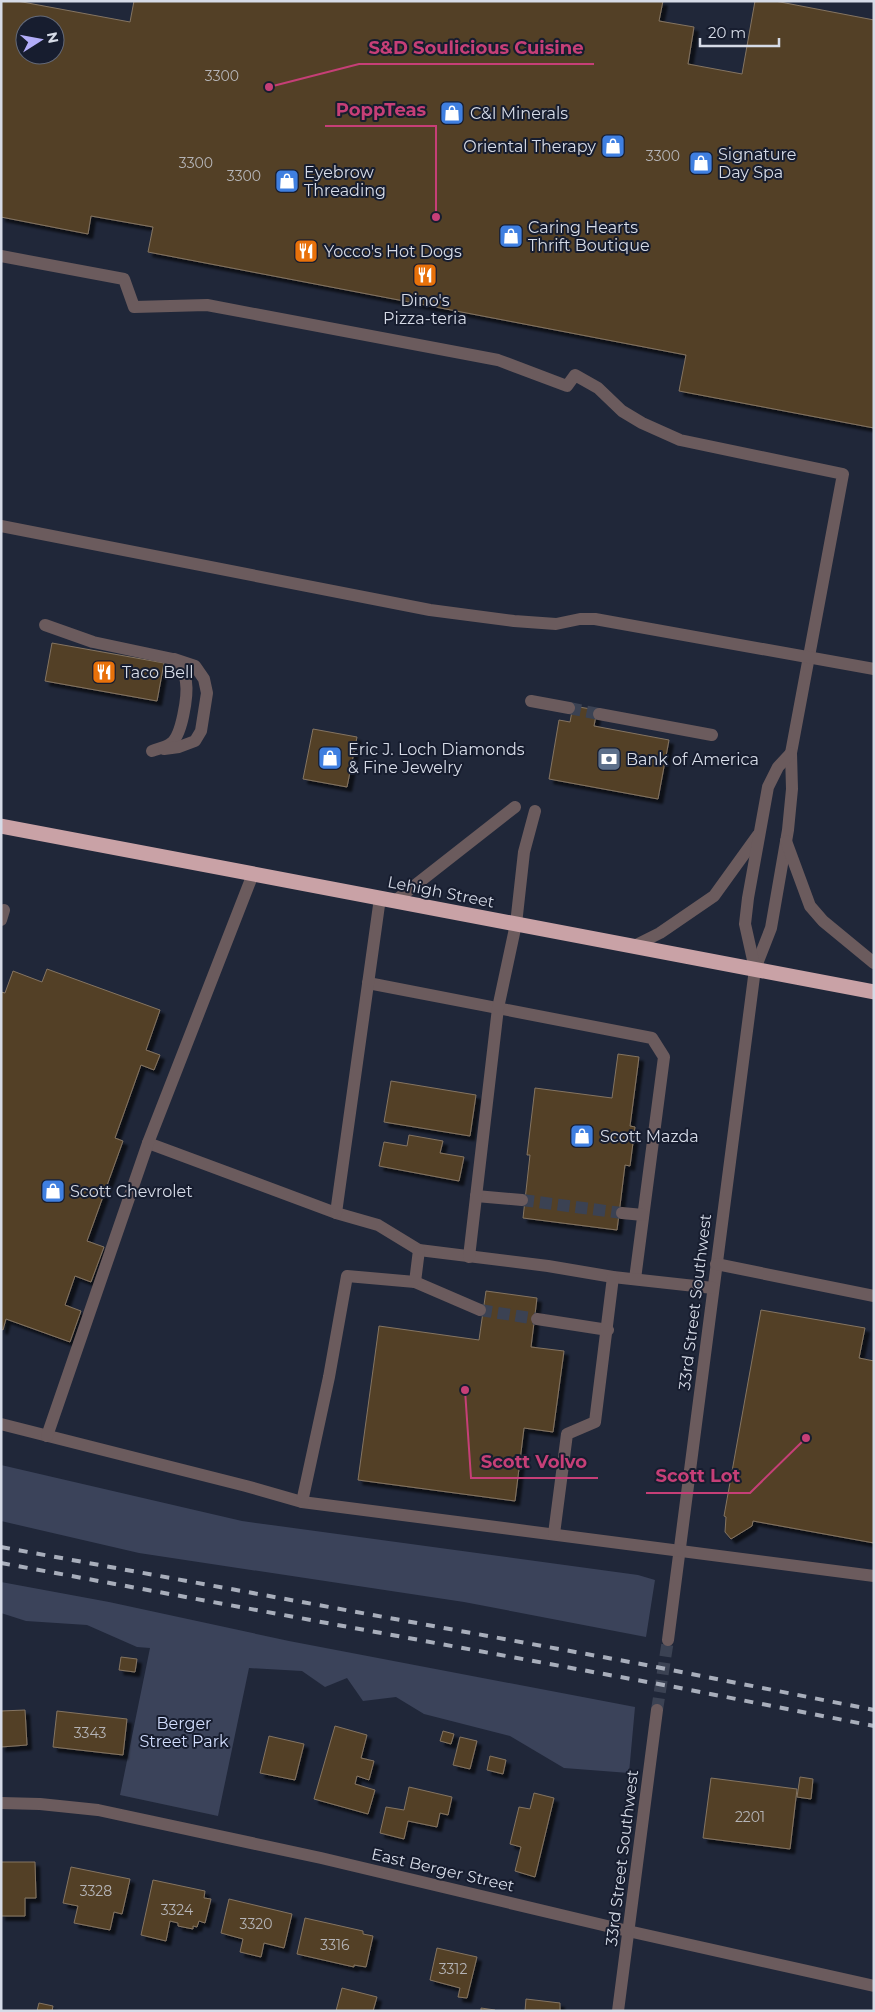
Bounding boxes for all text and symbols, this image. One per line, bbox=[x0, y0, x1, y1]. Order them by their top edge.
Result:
north arrow bbox=[15, 15, 65, 65]
scale bar bbox=[700, 15, 779, 47]
text: 20 m bbox=[708, 23, 746, 42]
text: N bbox=[43, 30, 63, 45]
callout: S&D Soulicious Cuisine bbox=[359, 31, 594, 64]
text: S&D Soulicious Cuisine bbox=[368, 37, 584, 59]
house number: 3300 bbox=[205, 67, 239, 85]
callout: PoppTeas bbox=[325, 93, 436, 126]
text: PoppTeas bbox=[336, 99, 427, 121]
shop icon: C&I Minerals bbox=[439, 100, 465, 126]
place label: C&I Minerals bbox=[470, 104, 568, 123]
shop icon: Oriental Therapy bbox=[600, 133, 626, 159]
place label: Oriental Therapy bbox=[463, 137, 596, 156]
place label: Signature Day Spa bbox=[718, 145, 797, 182]
house number: 3300 bbox=[646, 147, 680, 165]
shop icon: Signature Day Spa bbox=[688, 150, 714, 176]
house number: 3300 bbox=[179, 154, 213, 172]
place label: Eyebrow Threading bbox=[304, 163, 386, 200]
house number: 3300 bbox=[227, 167, 261, 185]
shop icon: Eyebrow Threading bbox=[274, 168, 300, 194]
place label: Caring Hearts Thrift Boutique bbox=[528, 218, 650, 255]
shop icon: Caring Hearts Thrift Boutique bbox=[498, 223, 524, 249]
restaurant icon: Yocco's Hot Dogs bbox=[293, 238, 319, 264]
place label: Yocco's Hot Dogs bbox=[324, 242, 462, 261]
restaurant icon: Dino's Pizza-teria bbox=[412, 262, 438, 288]
place label: Dino's Pizza-teria bbox=[383, 291, 467, 328]
restaurant icon: Taco Bell bbox=[91, 659, 117, 685]
place label: Taco Bell bbox=[122, 663, 194, 682]
place label: Eric J. Loch Diamonds & Fine Jewelry bbox=[348, 740, 525, 777]
shop icon: Eric J. Loch Diamonds & Fine Jewelry bbox=[317, 745, 343, 771]
bank icon: Bank of America bbox=[596, 746, 622, 772]
place label: Bank of America bbox=[626, 750, 759, 769]
street label: Lehigh Street bbox=[386, 872, 497, 912]
shop icon: Scott Mazda bbox=[569, 1123, 595, 1149]
place label: Scott Mazda bbox=[600, 1127, 699, 1146]
shop icon: Scott Chevrolet bbox=[40, 1178, 66, 1204]
place label: Scott Chevrolet bbox=[70, 1182, 193, 1201]
street label: 33rd Street Southwest bbox=[675, 1212, 715, 1391]
callout: Scott Volvo bbox=[471, 1445, 598, 1478]
text: Scott Volvo bbox=[481, 1451, 587, 1473]
callout: Scott Lot bbox=[646, 1460, 750, 1493]
text: Scott Lot bbox=[656, 1465, 741, 1487]
park label: Berger Street Park bbox=[139, 1714, 229, 1751]
house number: 3343 bbox=[74, 1724, 106, 1742]
street label: 33rd Street Southwest bbox=[602, 1768, 642, 1947]
house number: 2201 bbox=[735, 1808, 765, 1826]
street label: East Berger Street bbox=[370, 1844, 517, 1896]
house number: 3328 bbox=[80, 1882, 112, 1900]
house number: 3324 bbox=[161, 1901, 194, 1919]
house number: 3320 bbox=[240, 1915, 272, 1933]
house number: 3316 bbox=[320, 1936, 350, 1954]
house number: 3312 bbox=[439, 1960, 467, 1978]

